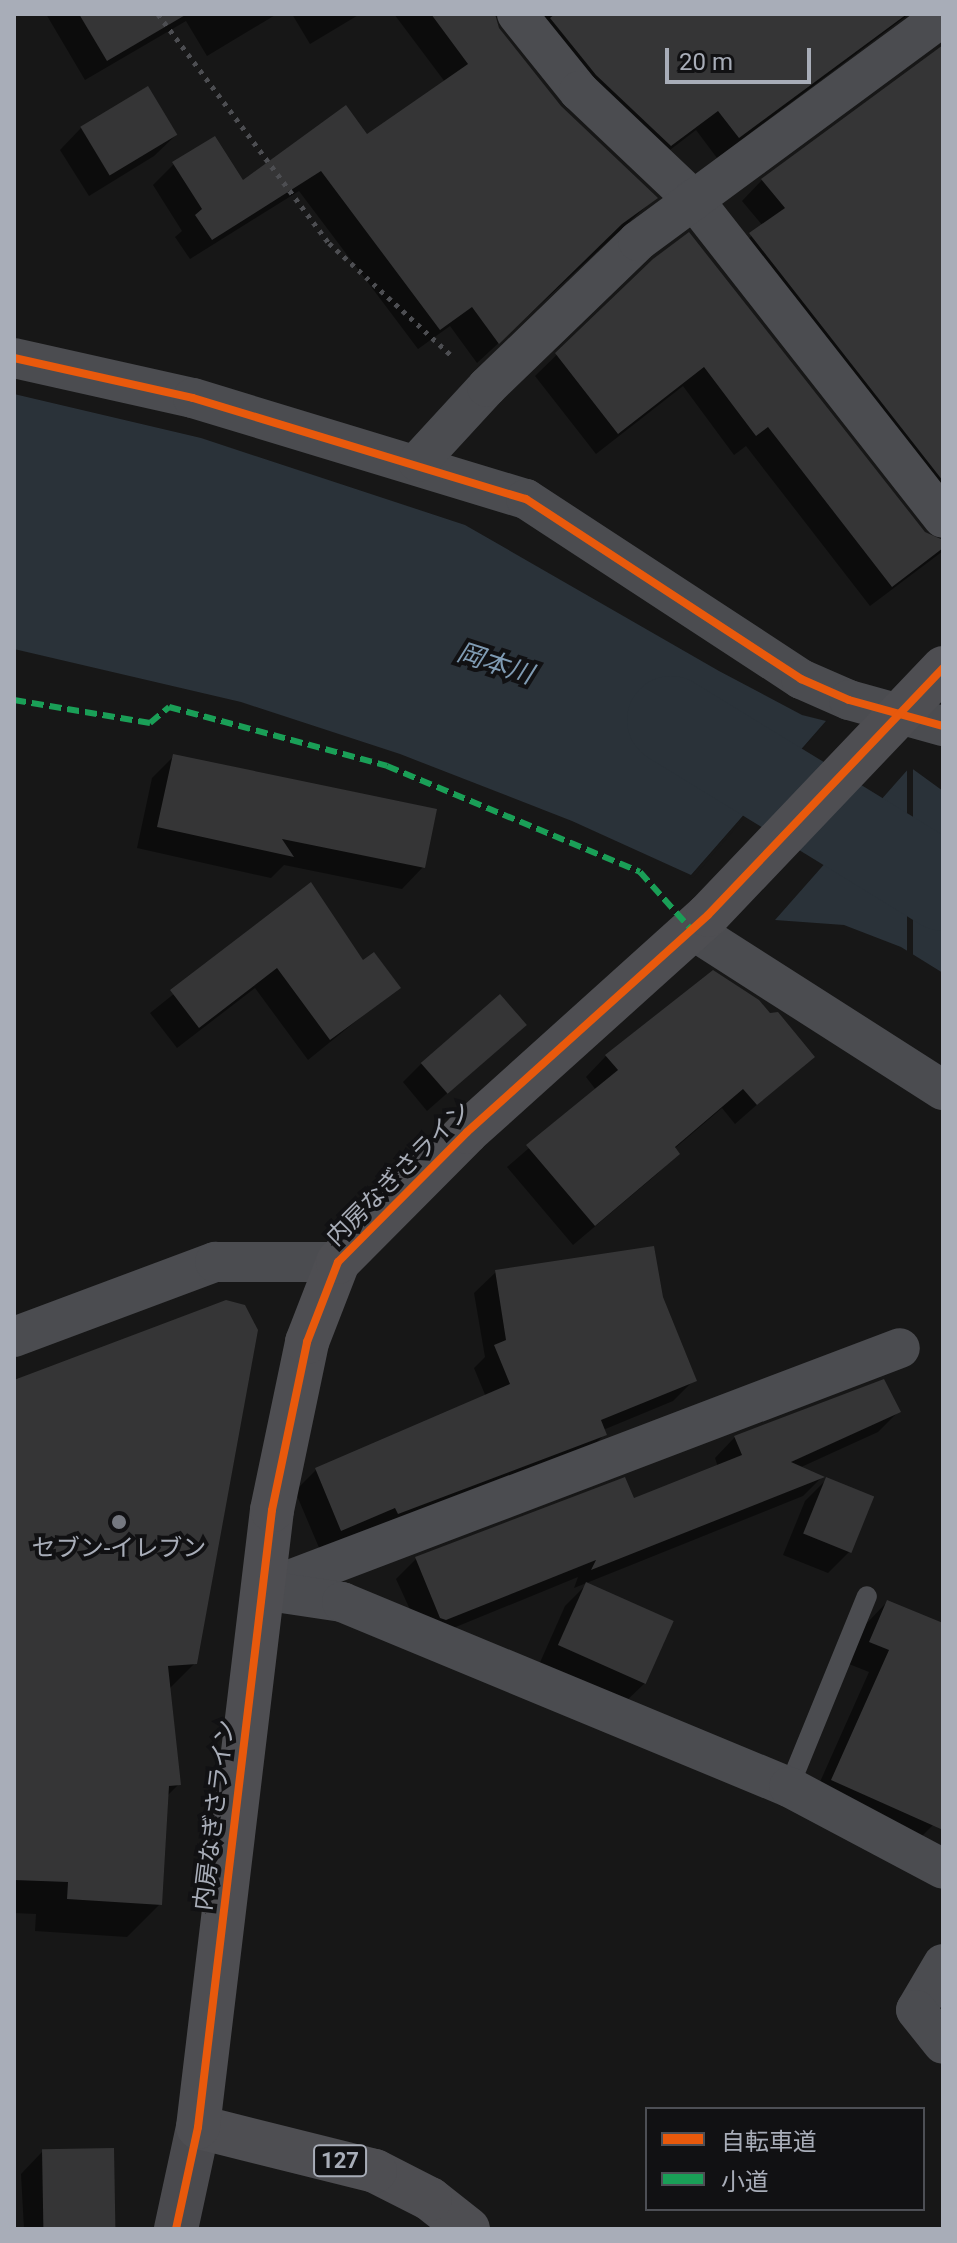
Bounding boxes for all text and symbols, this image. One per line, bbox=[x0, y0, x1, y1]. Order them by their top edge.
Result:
scale bar bbox=[669, 32, 815, 82]
text: 20 m bbox=[679, 48, 733, 76]
water label: 岡本川 bbox=[453, 637, 537, 691]
street label: 内房なぎさライン bbox=[321, 1096, 477, 1252]
marker: セブン-イレブン bbox=[110, 1513, 128, 1531]
place label: セブン-イレブン bbox=[32, 1535, 206, 1563]
street label: 内房なぎさライン bbox=[189, 1718, 241, 1912]
legend bbox=[645, 2107, 925, 2211]
text: 自転車道 bbox=[721, 2128, 817, 2156]
road number: 127 bbox=[312, 2143, 368, 2179]
text: 小道 bbox=[721, 2168, 769, 2196]

